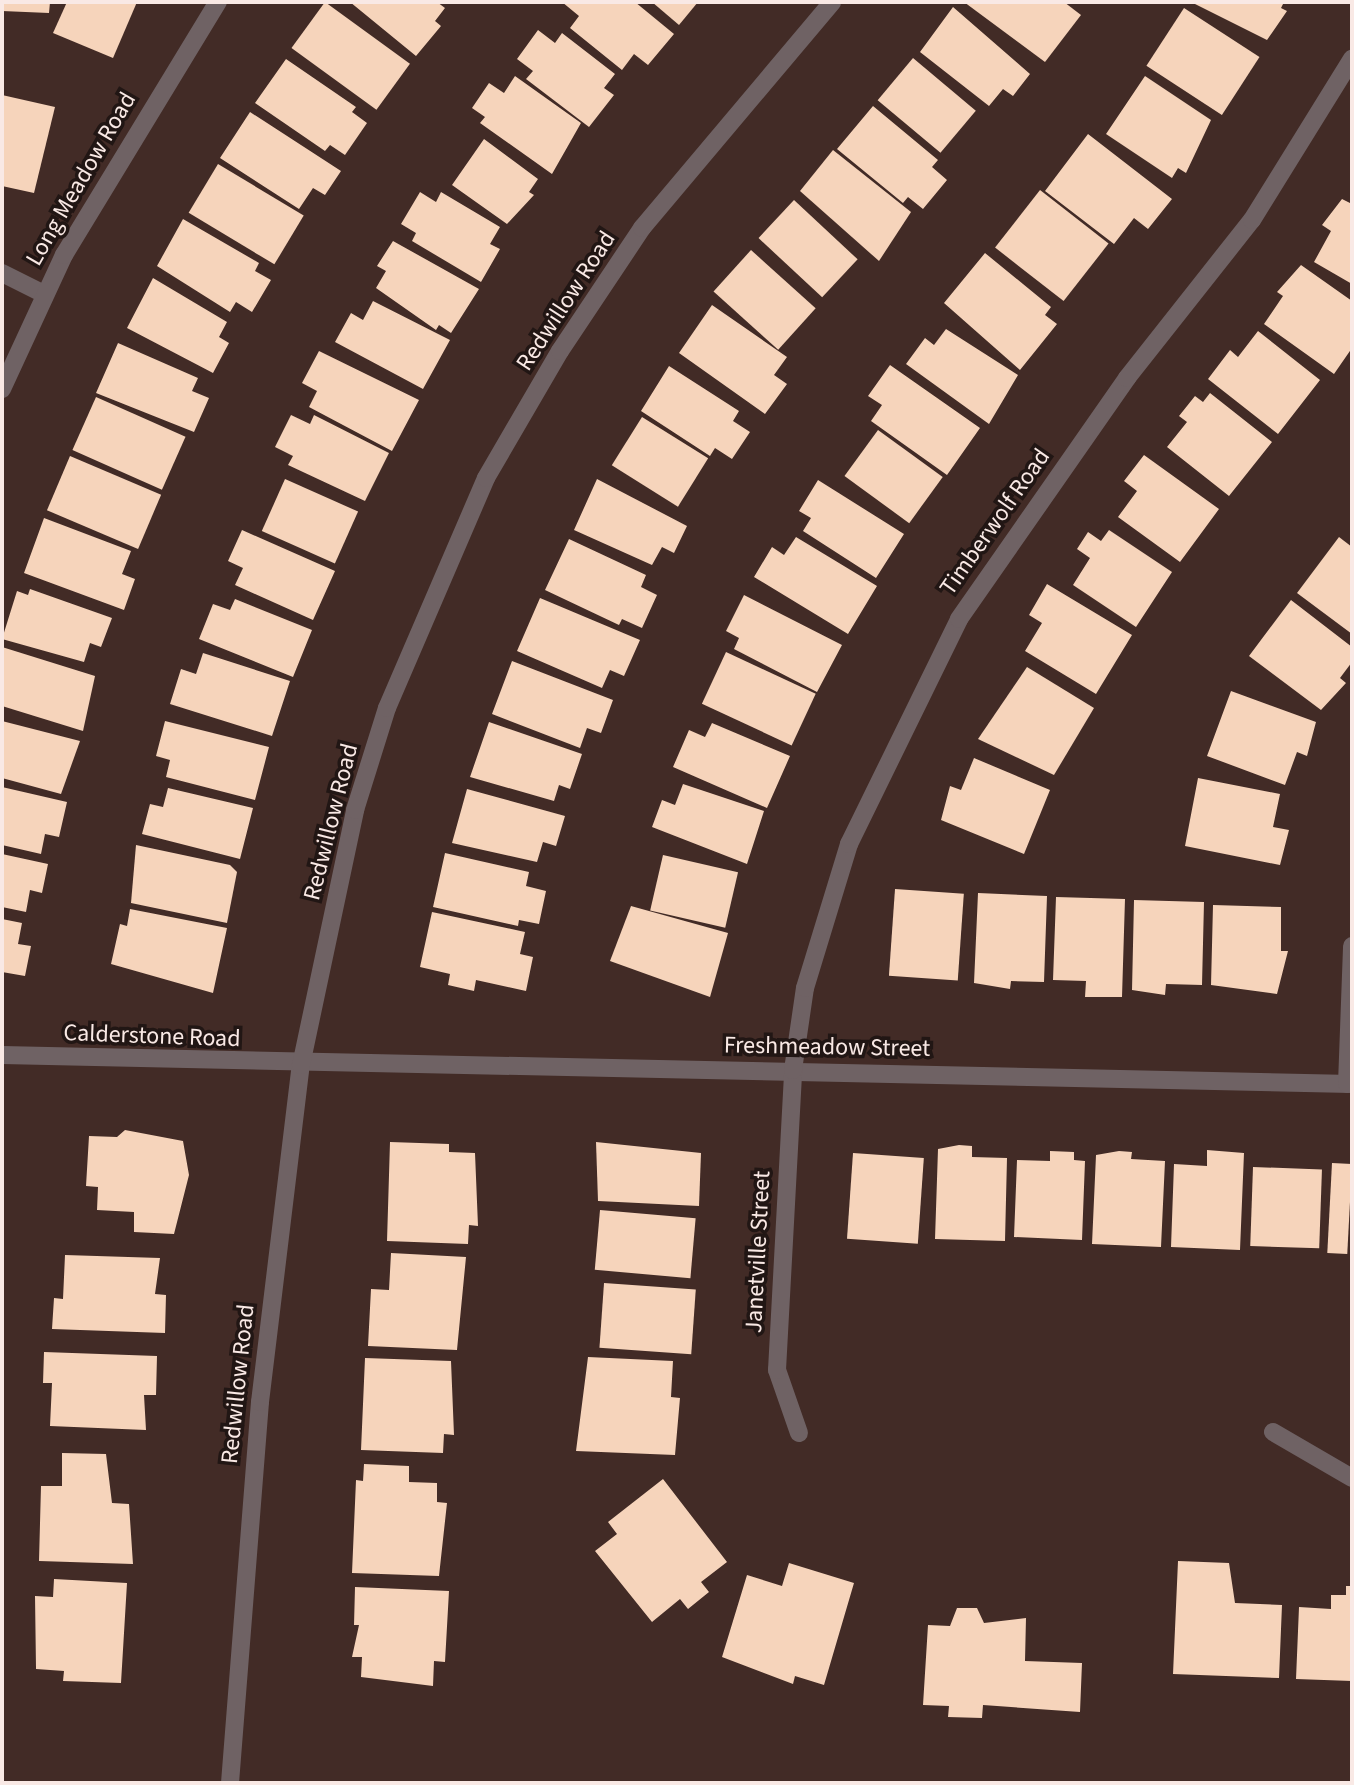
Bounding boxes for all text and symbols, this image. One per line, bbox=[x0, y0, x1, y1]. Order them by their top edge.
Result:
street label: Long Meadow Road bbox=[20, 87, 142, 271]
street label: Redwillow Road bbox=[510, 226, 622, 376]
street label: Timberwolf Road bbox=[934, 443, 1056, 601]
street label: Redwillow Road bbox=[298, 741, 364, 903]
street label: Calderstone Road bbox=[63, 1019, 241, 1053]
street label: Freshmeadow Street bbox=[724, 1031, 930, 1063]
street label: Janetville Street bbox=[739, 1170, 777, 1334]
street label: Redwillow Road bbox=[215, 1303, 261, 1465]

